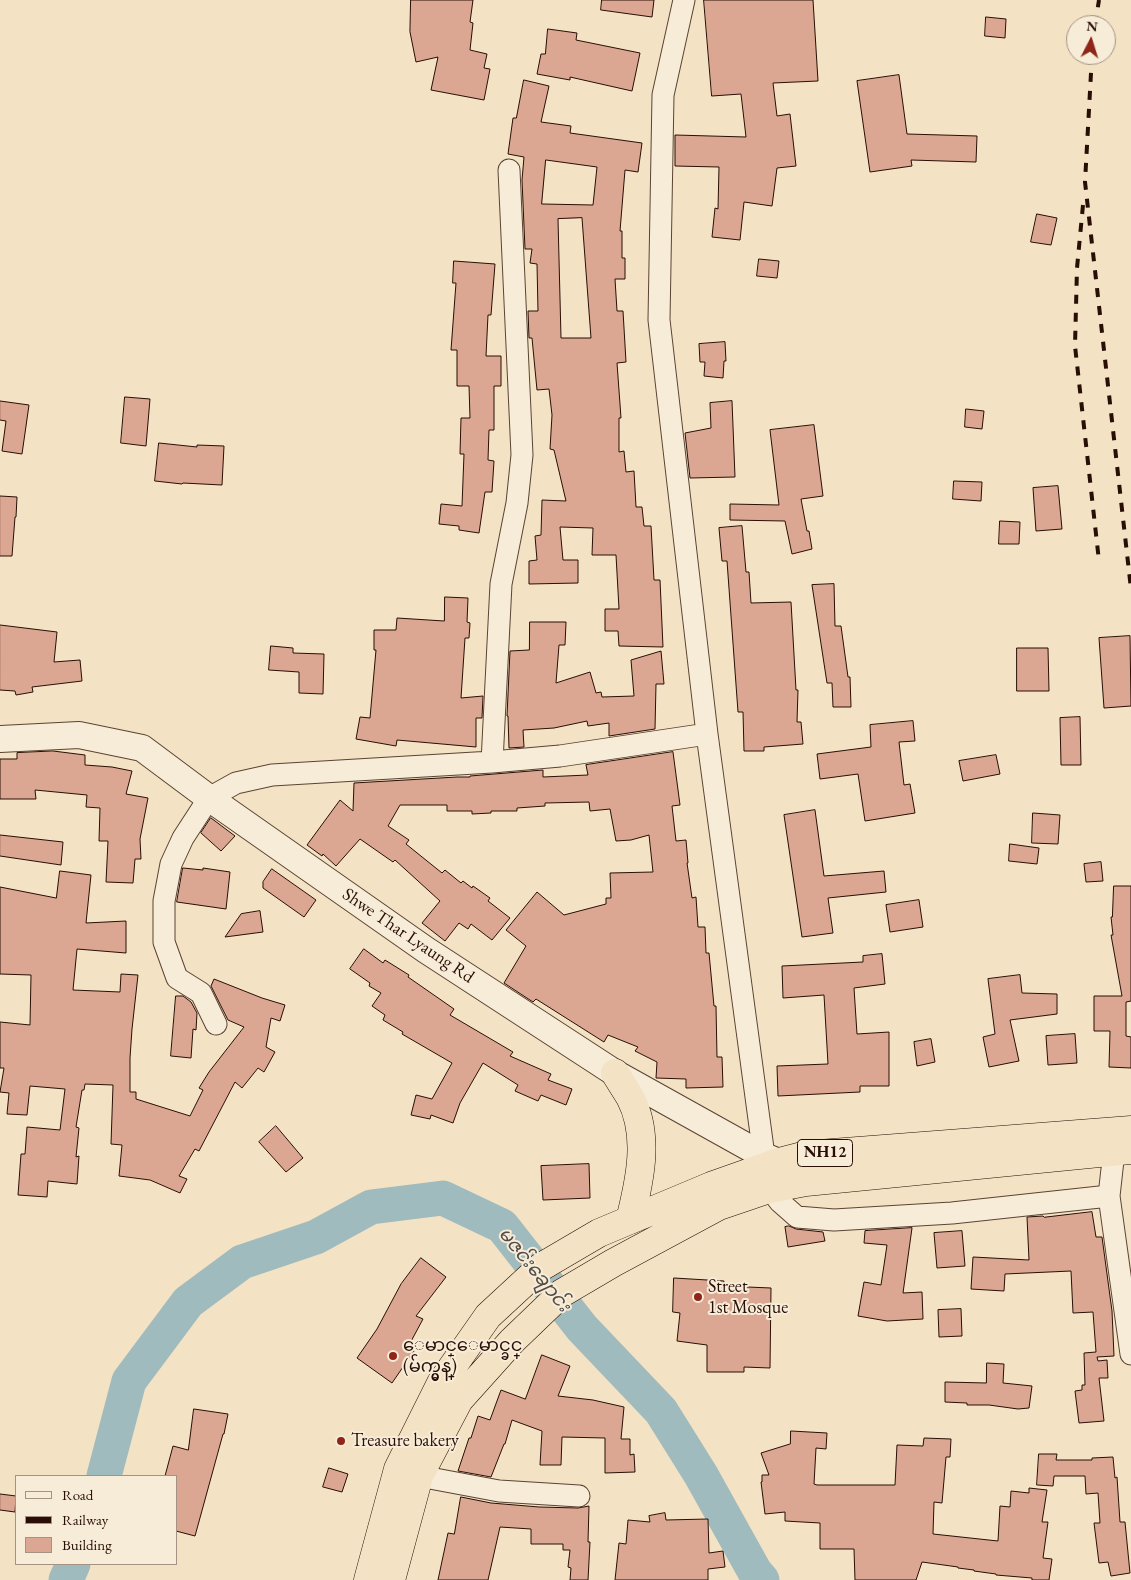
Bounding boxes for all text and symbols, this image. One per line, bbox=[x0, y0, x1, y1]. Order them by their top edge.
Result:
north arrow bbox=[1066, 15, 1116, 65]
text: N bbox=[1086, 17, 1099, 36]
street label: Shwe Thar Lyaung Rd bbox=[338, 884, 478, 988]
road number: NH12 bbox=[798, 1140, 852, 1166]
water label: မဇင်းချောင်း bbox=[493, 1223, 575, 1317]
place label: Street 1st Mosque bbox=[708, 1276, 788, 1318]
marker: Street 1st Mosque bbox=[692, 1291, 704, 1303]
place label: ေမာင္ေမာင္ခင္ (မ်က္မွန္) bbox=[403, 1335, 522, 1378]
marker: ေမာင္ေမာင္ခင္ (မ်က္မွန္) bbox=[387, 1350, 399, 1362]
place label: Treasure bakery bbox=[351, 1430, 459, 1452]
marker: Treasure bakery bbox=[335, 1435, 347, 1447]
legend bbox=[15, 1475, 178, 1565]
text: Road bbox=[62, 1485, 93, 1504]
text: Railway bbox=[62, 1510, 108, 1529]
text: Building bbox=[62, 1535, 112, 1554]

